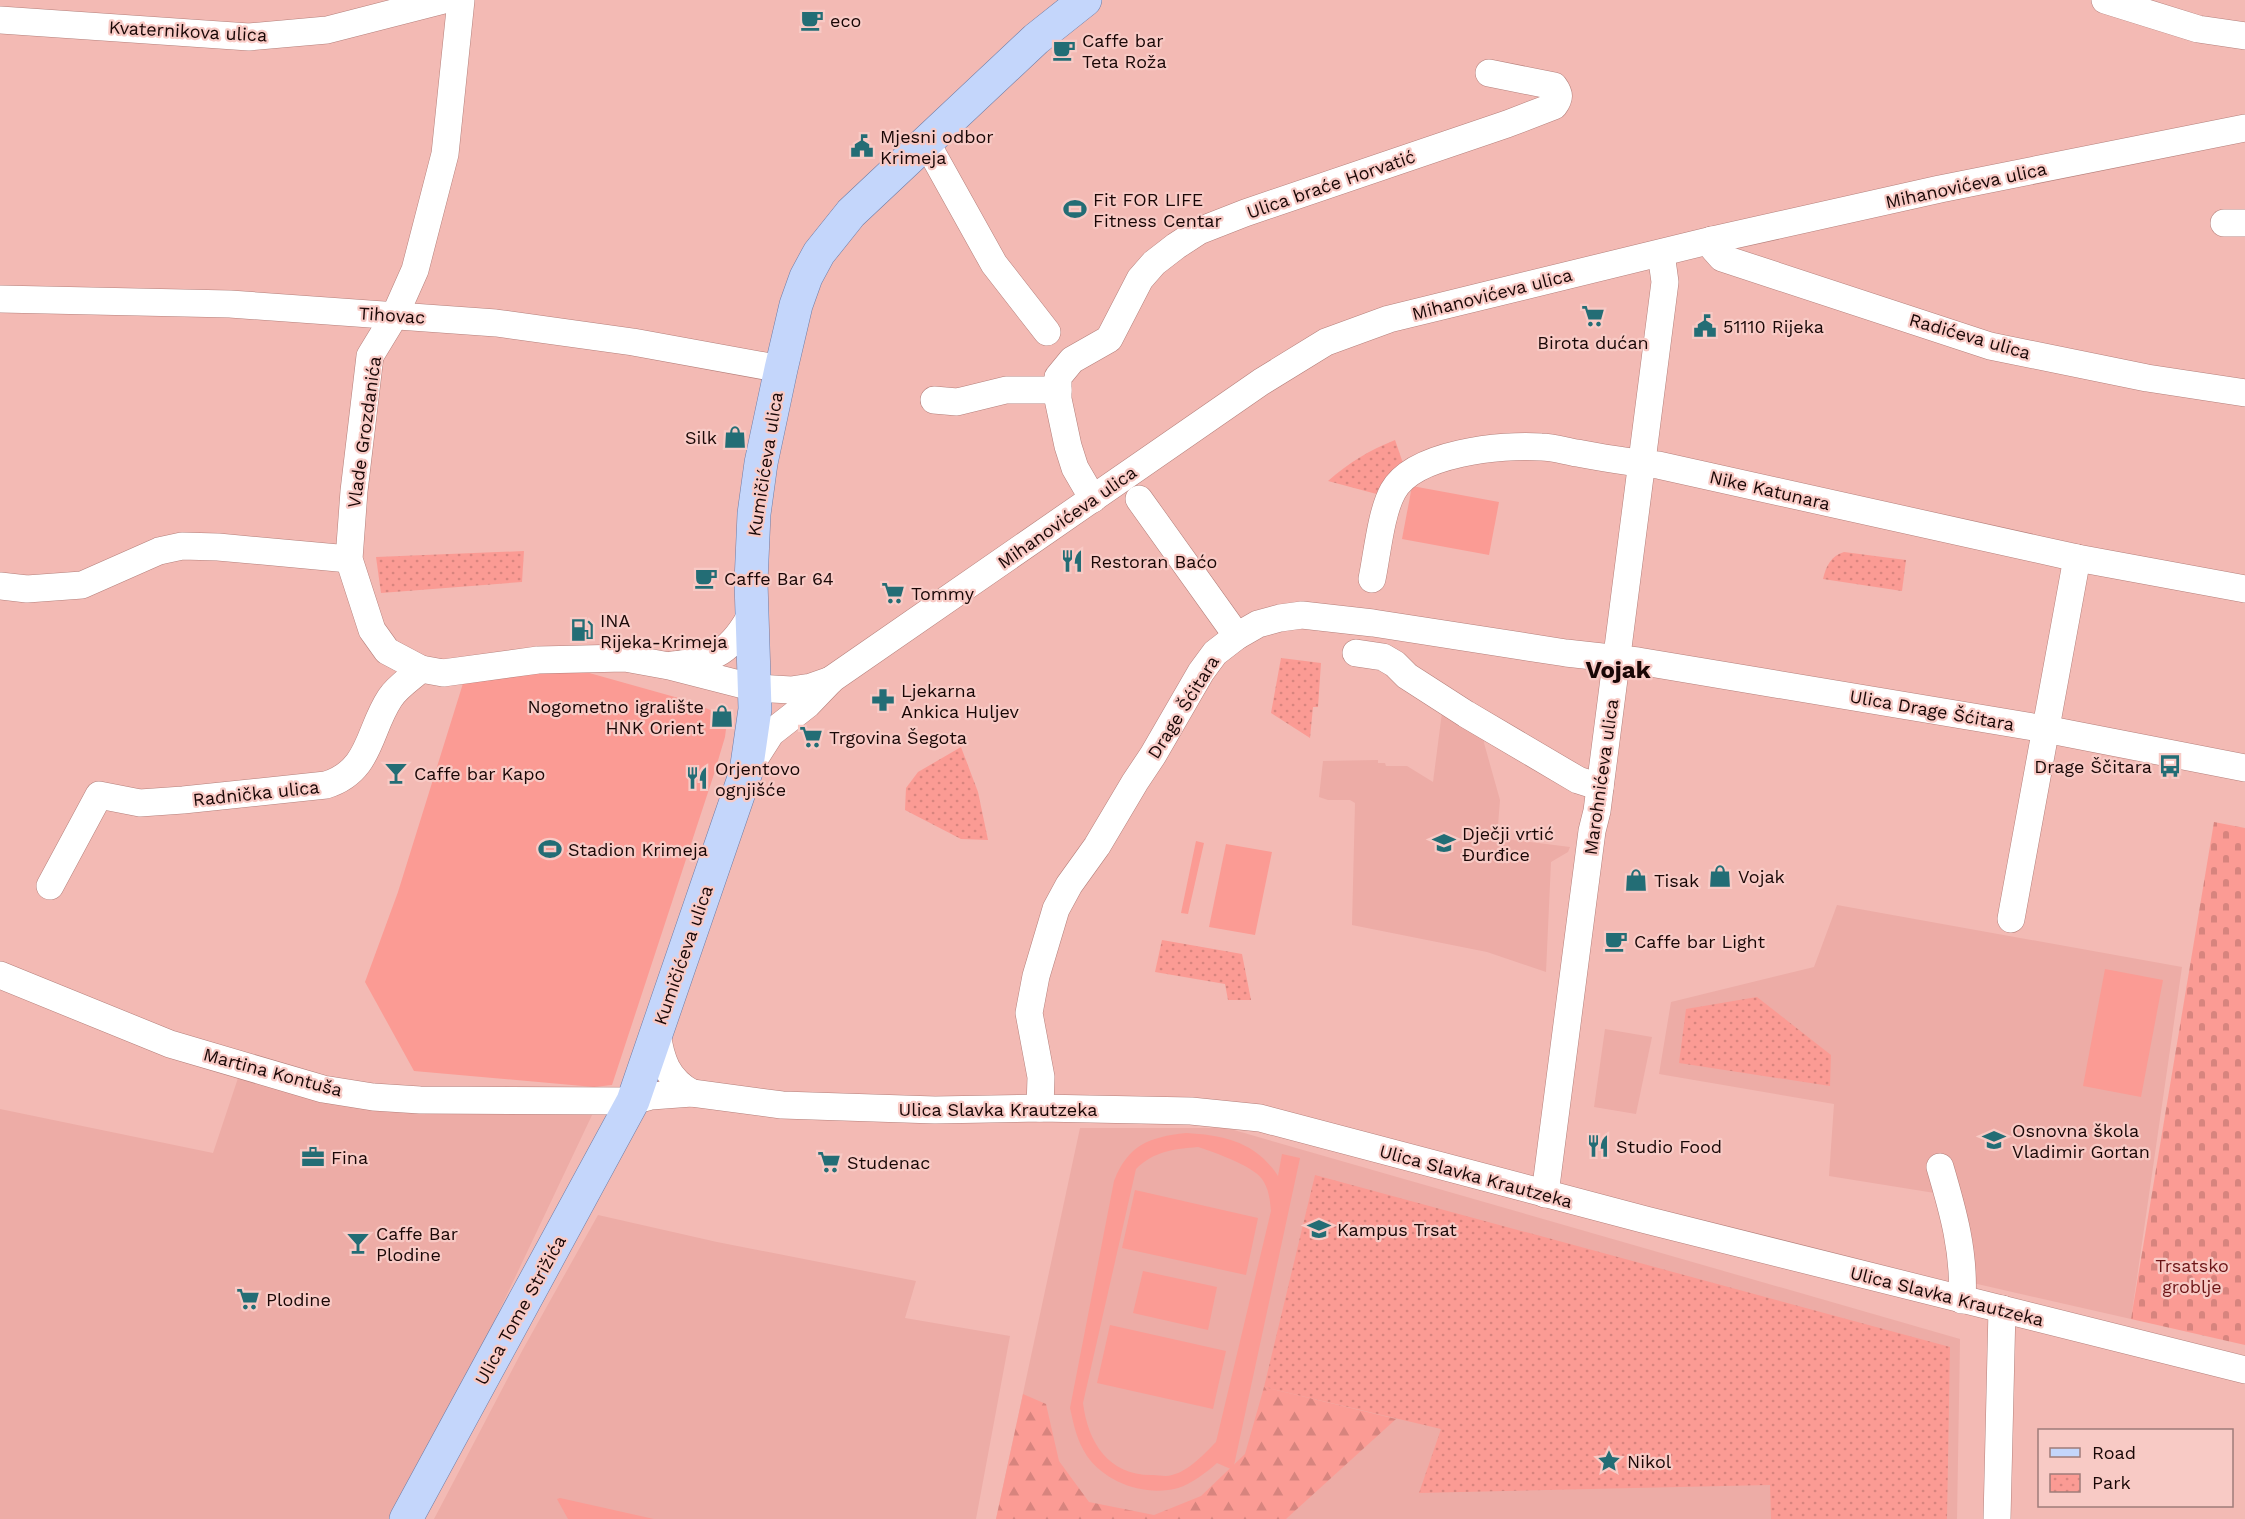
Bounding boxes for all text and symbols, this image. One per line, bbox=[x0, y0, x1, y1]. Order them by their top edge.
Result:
cafe icon: eco bbox=[799, 7, 825, 33]
place label: eco bbox=[830, 10, 861, 31]
street label: Kvaternikova ulica bbox=[108, 16, 268, 46]
place label: Caffe bar Teta Roža bbox=[1082, 30, 1167, 72]
cafe icon: Caffe bar Teta Roža bbox=[1051, 37, 1077, 63]
place label: Mjesni odbor Krimeja bbox=[880, 126, 994, 168]
public building icon: Mjesni odbor Krimeja bbox=[849, 133, 875, 159]
street label: Ulica braće Horvatić bbox=[1244, 145, 1418, 223]
street label: Mihanovićeva ulica bbox=[1883, 158, 2049, 212]
place label: Fit FOR LIFE Fitness Centar bbox=[1093, 189, 1222, 231]
sports icon: Fit FOR LIFE Fitness Centar bbox=[1062, 196, 1088, 222]
street label: Mihanovićeva ulica bbox=[1410, 264, 1574, 324]
street label: Tihovac bbox=[358, 302, 426, 328]
supermarket icon: Birota dućan bbox=[1580, 303, 1606, 329]
street label: Radićeva ulica bbox=[1907, 309, 2033, 363]
public building icon: 51110 Rijeka bbox=[1692, 313, 1718, 339]
place label: 51110 Rijeka bbox=[1723, 316, 1824, 337]
place label: Birota dućan bbox=[1537, 332, 1649, 353]
street label: Vlade Grozdanića bbox=[343, 355, 385, 509]
street label: Kumičićeva ulica bbox=[743, 390, 787, 538]
shop icon: Silk bbox=[722, 424, 748, 450]
place label: Silk bbox=[685, 427, 717, 448]
street label: Mihanovićeva ulica bbox=[994, 461, 1140, 573]
street label: Nike Katunara bbox=[1708, 466, 1832, 514]
restaurant icon: Restoran Baćo bbox=[1059, 548, 1085, 574]
place label: Restoran Baćo bbox=[1090, 551, 1217, 572]
cafe icon: Caffe Bar 64 bbox=[693, 565, 719, 591]
place label: Caffe Bar 64 bbox=[724, 568, 834, 589]
supermarket icon: Tommy bbox=[880, 580, 906, 606]
place label: Tommy bbox=[911, 583, 975, 604]
place label: INA Rijeka-Krimeja bbox=[600, 610, 727, 652]
fuel station icon: INA Rijeka-Krimeja bbox=[569, 617, 595, 643]
street label: Drage Šćitara bbox=[1143, 652, 1223, 762]
district label: Vojak bbox=[1585, 656, 1651, 684]
place label: Ljekarna Ankica Huljev bbox=[901, 680, 1020, 722]
street label: Ulica Drage Šćitara bbox=[1848, 685, 2016, 735]
pharmacy icon: Ljekarna Ankica Huljev bbox=[870, 687, 896, 713]
place label: Nogometno igralište HNK Orient bbox=[528, 696, 704, 738]
street label: Marohnićeva ulica bbox=[1580, 698, 1622, 856]
shop icon: Nogometno igralište HNK Orient bbox=[709, 703, 735, 729]
supermarket icon: Trgovina Šegota bbox=[798, 724, 824, 750]
place label: Trgovina Šegota bbox=[829, 727, 967, 748]
bus stop icon: Drage Ščitara bbox=[2157, 753, 2183, 779]
place label: Drage Ščitara bbox=[2034, 756, 2152, 777]
place label: Orjentovo ognjišće bbox=[715, 758, 800, 800]
bar icon: Caffe bar Kapo bbox=[383, 760, 409, 786]
place label: Caffe bar Kapo bbox=[414, 763, 545, 784]
restaurant icon: Orjentovo ognjišće bbox=[684, 765, 710, 791]
street label: Radnička ulica bbox=[192, 776, 320, 810]
place label: Dječji vrtić Đurđice bbox=[1462, 823, 1554, 865]
school or university icon: Dječji vrtić Đurđice bbox=[1431, 830, 1457, 856]
sports icon: Stadion Krimeja bbox=[537, 836, 563, 862]
place label: Stadion Krimeja bbox=[568, 839, 708, 860]
shop icon: Vojak bbox=[1707, 863, 1733, 889]
place label: Vojak bbox=[1738, 866, 1785, 887]
shop icon: Tisak bbox=[1623, 867, 1649, 893]
place label: Tisak bbox=[1654, 870, 1699, 891]
street label: Kumičićeva ulica bbox=[649, 882, 717, 1028]
cafe icon: Caffe bar Light bbox=[1603, 928, 1629, 954]
place label: Caffe bar Light bbox=[1634, 931, 1766, 952]
street label: Martina Kontuša bbox=[201, 1043, 345, 1101]
street label: Ulica Slavka Krautzeka bbox=[899, 1099, 1097, 1120]
place label: Osnovna škola Vladimir Gortan bbox=[2012, 1120, 2150, 1162]
school or university icon: Osnovna škola Vladimir Gortan bbox=[1981, 1127, 2007, 1153]
restaurant icon: Studio Food bbox=[1585, 1133, 1611, 1159]
place label: Studio Food bbox=[1616, 1136, 1722, 1157]
street label: Ulica Slavka Krautzeka bbox=[1377, 1140, 1575, 1212]
office icon: Fina bbox=[300, 1144, 326, 1170]
place label: Fina bbox=[331, 1147, 368, 1168]
supermarket icon: Studenac bbox=[816, 1149, 842, 1175]
place label: Studenac bbox=[847, 1152, 930, 1173]
school or university icon: Kampus Trsat bbox=[1306, 1216, 1332, 1242]
place label: Kampus Trsat bbox=[1337, 1219, 1457, 1240]
place label: Caffe Bar Plodine bbox=[376, 1223, 458, 1265]
bar icon: Caffe Bar Plodine bbox=[345, 1230, 371, 1256]
street label: Ulica Tome Strižića bbox=[470, 1232, 570, 1388]
park label: Trsatsko groblje bbox=[2155, 1255, 2229, 1297]
street label: Ulica Slavka Krautzeka bbox=[1848, 1262, 2046, 1330]
supermarket icon: Plodine bbox=[235, 1286, 261, 1312]
place label: Plodine bbox=[266, 1289, 331, 1310]
legend bbox=[2038, 1429, 2233, 1507]
text: Road bbox=[2092, 1442, 2136, 1463]
place icon: Nikol bbox=[1596, 1448, 1622, 1474]
place label: Nikol bbox=[1627, 1451, 1672, 1472]
text: Park bbox=[2092, 1472, 2131, 1493]

